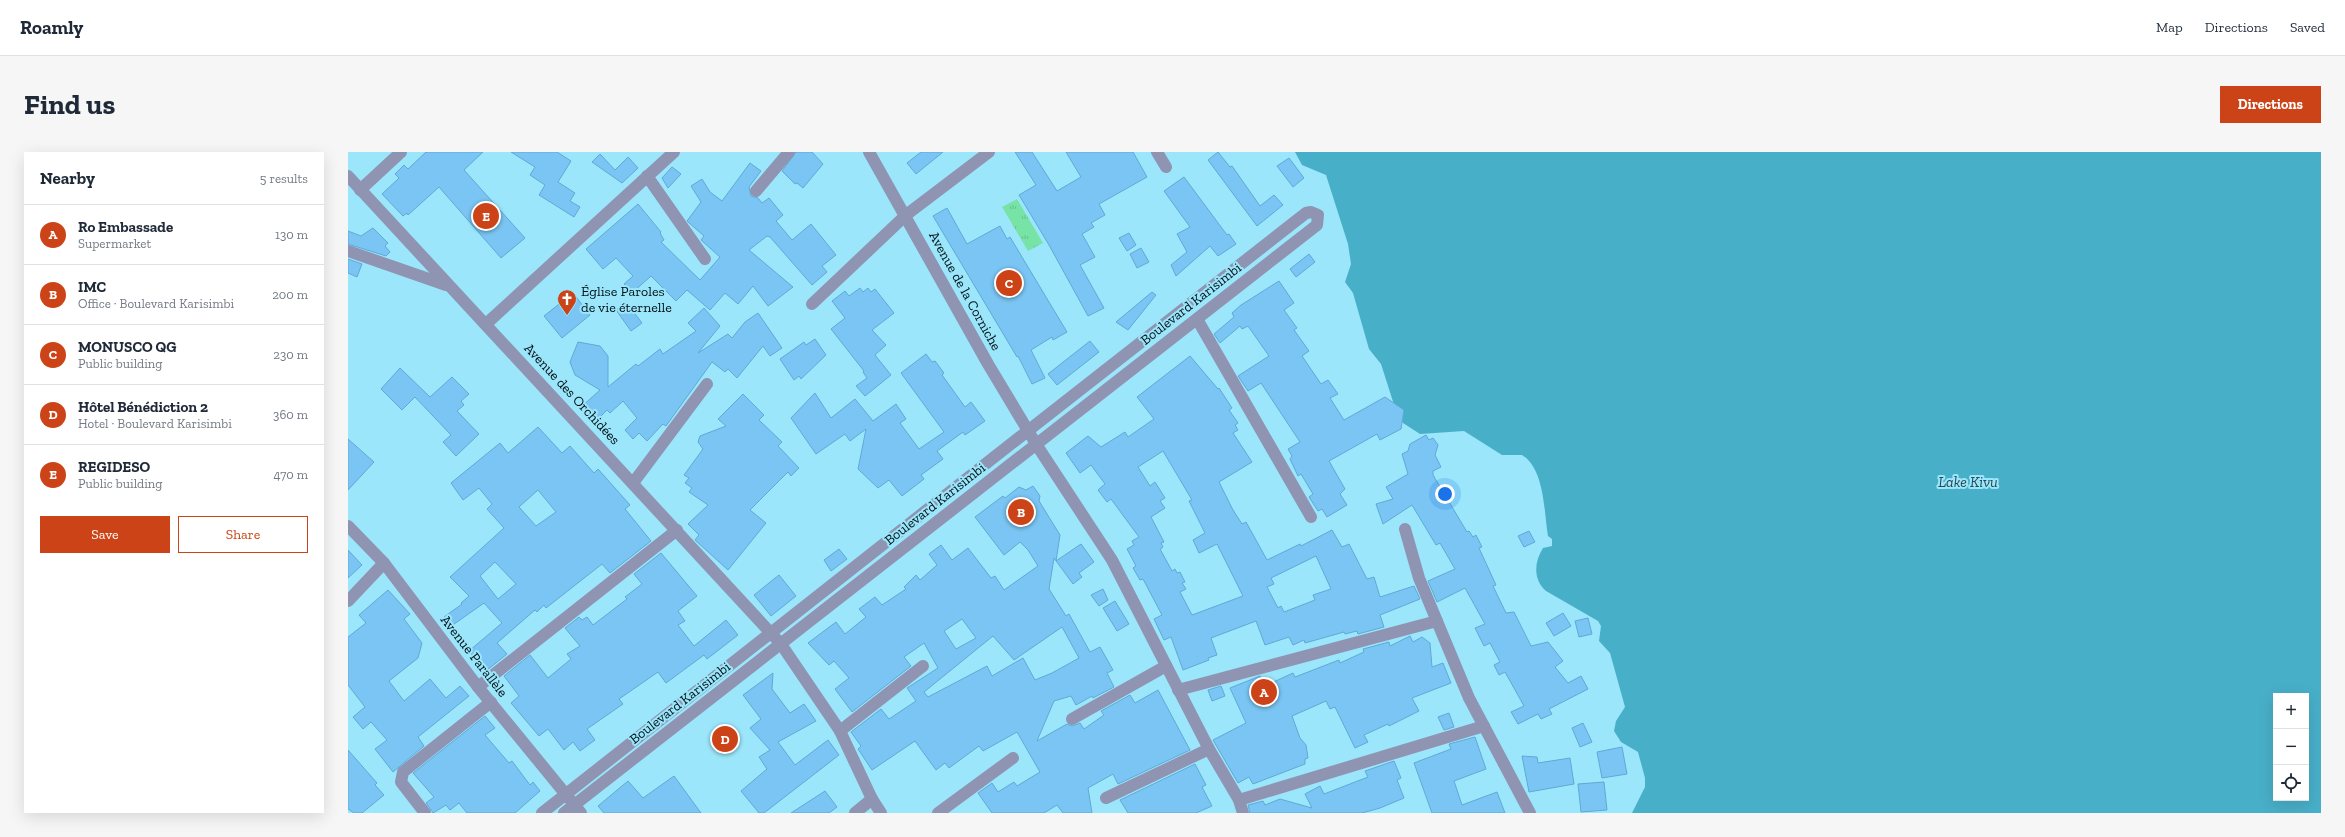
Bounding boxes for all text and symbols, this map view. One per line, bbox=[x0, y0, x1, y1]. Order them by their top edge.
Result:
text: Roamly bbox=[20, 16, 83, 39]
text: Map bbox=[2156, 19, 2183, 36]
text: Directions bbox=[2205, 19, 2268, 36]
text: Saved bbox=[2290, 19, 2325, 36]
button: Directions bbox=[2220, 86, 2321, 123]
text: Find us bbox=[24, 88, 115, 121]
text: Nearby bbox=[40, 168, 95, 188]
text: 5 results bbox=[260, 171, 308, 186]
pin: E bbox=[473, 201, 499, 231]
text: Ro Embassade bbox=[78, 218, 173, 236]
text: A bbox=[49, 227, 57, 242]
text: 130 m bbox=[275, 227, 308, 242]
street label: Avenue de la Corniche bbox=[925, 228, 1005, 354]
text: Supermarket bbox=[78, 236, 151, 251]
street label: Boulevard Karisimbi bbox=[1137, 259, 1245, 349]
pin: C bbox=[996, 268, 1022, 298]
text: IMC bbox=[78, 278, 106, 296]
place label: Église Paroles de vie éternelle bbox=[581, 283, 672, 316]
text: B bbox=[49, 287, 57, 302]
text: 200 m bbox=[272, 287, 308, 302]
church icon: Église Paroles de vie éternelle bbox=[556, 288, 578, 316]
text: Office · Boulevard Karisimbi bbox=[78, 296, 234, 311]
text: MONUSCO QG bbox=[78, 338, 177, 356]
street label: Avenue des Orchidées bbox=[521, 340, 623, 448]
text: C bbox=[49, 347, 57, 362]
text: 230 m bbox=[273, 347, 308, 362]
text: Public building bbox=[78, 356, 162, 371]
text: Hôtel Bénédiction 2 bbox=[78, 398, 208, 416]
text: D bbox=[48, 407, 58, 422]
text: 360 m bbox=[273, 407, 308, 422]
text: Hotel · Boulevard Karisimbi bbox=[78, 416, 232, 431]
text: REGIDESO bbox=[78, 458, 150, 476]
street label: Boulevard Karisimbi bbox=[881, 459, 989, 549]
text: E bbox=[49, 467, 57, 482]
text: 470 m bbox=[273, 467, 308, 482]
water label: Lake Kivu bbox=[1938, 473, 1998, 491]
text: Public building bbox=[78, 476, 162, 491]
your location bbox=[1435, 484, 1455, 504]
pin: B bbox=[1008, 497, 1034, 527]
button: Save bbox=[40, 516, 170, 553]
button: Share bbox=[178, 516, 308, 553]
street label: Avenue Parallèle bbox=[437, 612, 511, 701]
street label: Boulevard Karisimbi bbox=[626, 658, 734, 748]
pin: A bbox=[1251, 677, 1277, 707]
map controls bbox=[2273, 693, 2309, 801]
button: + bbox=[2273, 693, 2309, 729]
pin: D bbox=[712, 724, 738, 754]
button: − bbox=[2273, 729, 2309, 765]
button: locate bbox=[2273, 765, 2309, 801]

